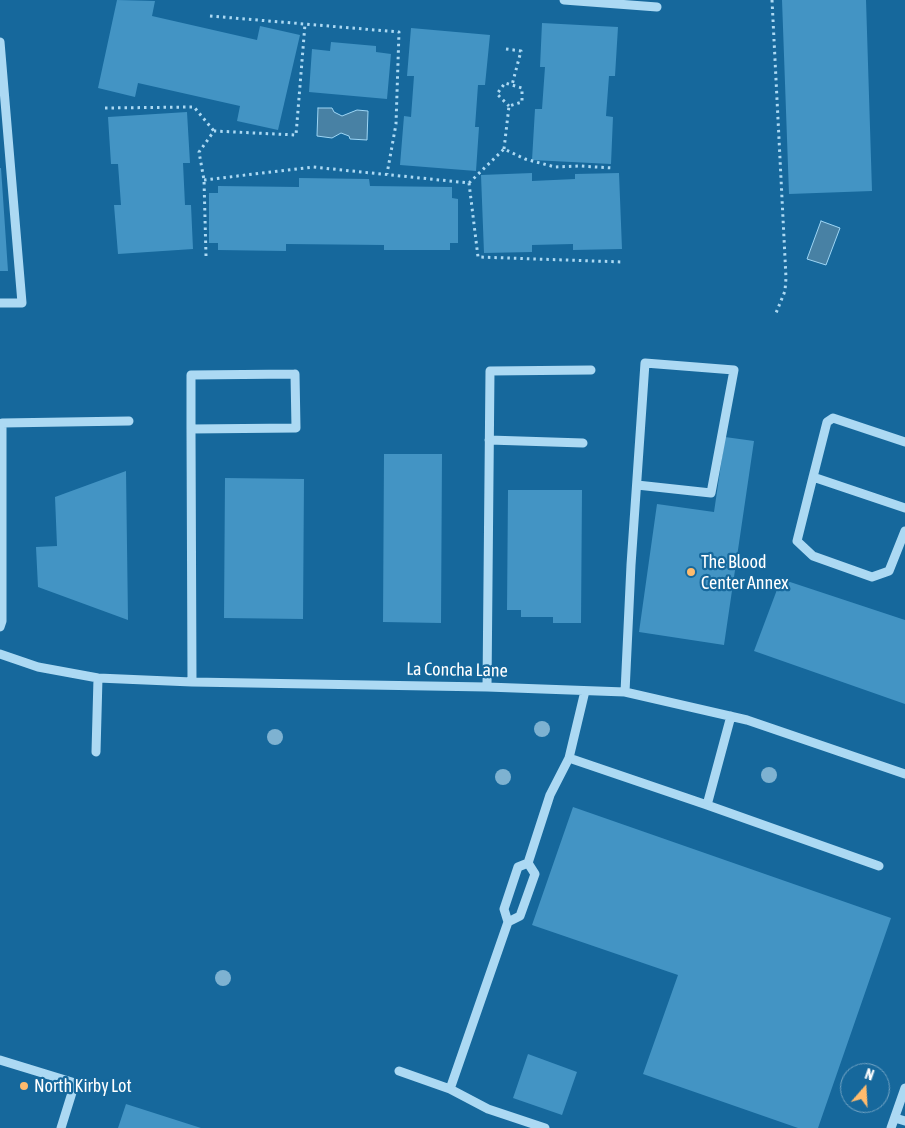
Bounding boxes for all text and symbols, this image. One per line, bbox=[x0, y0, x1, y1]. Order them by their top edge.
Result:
place label: The Blood Center Annex bbox=[701, 551, 788, 594]
marker: The Blood Center Annex bbox=[685, 566, 697, 578]
street label: La Concha Lane bbox=[406, 658, 508, 682]
north arrow bbox=[840, 1063, 890, 1113]
text: N bbox=[863, 1066, 876, 1084]
place label: North Kirby Lot bbox=[34, 1075, 132, 1097]
marker: North Kirby Lot bbox=[18, 1080, 30, 1092]

